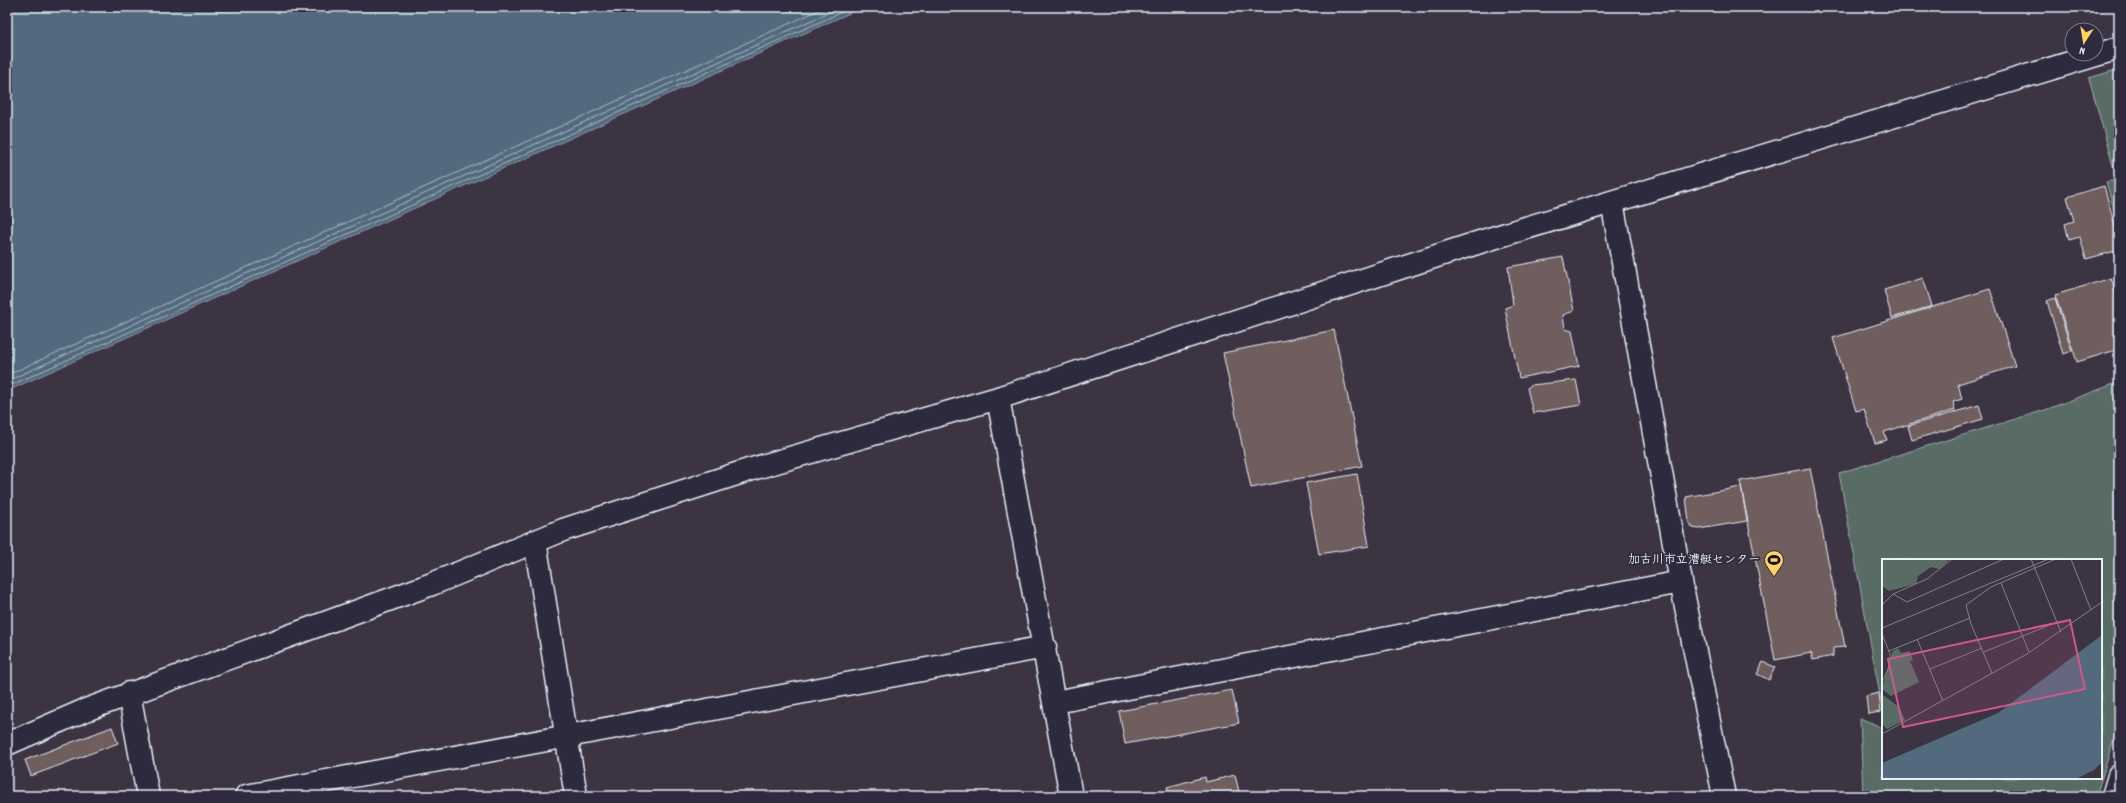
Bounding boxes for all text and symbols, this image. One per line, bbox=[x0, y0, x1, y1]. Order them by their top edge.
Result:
north arrow bbox=[2064, 22, 2104, 62]
text: N bbox=[2077, 41, 2087, 58]
sports icon: 加古川市立漕艇センター bbox=[1763, 549, 1785, 577]
place label: 加古川市立漕艇センター bbox=[1628, 552, 1760, 569]
inset map bbox=[1882, 559, 2102, 779]

